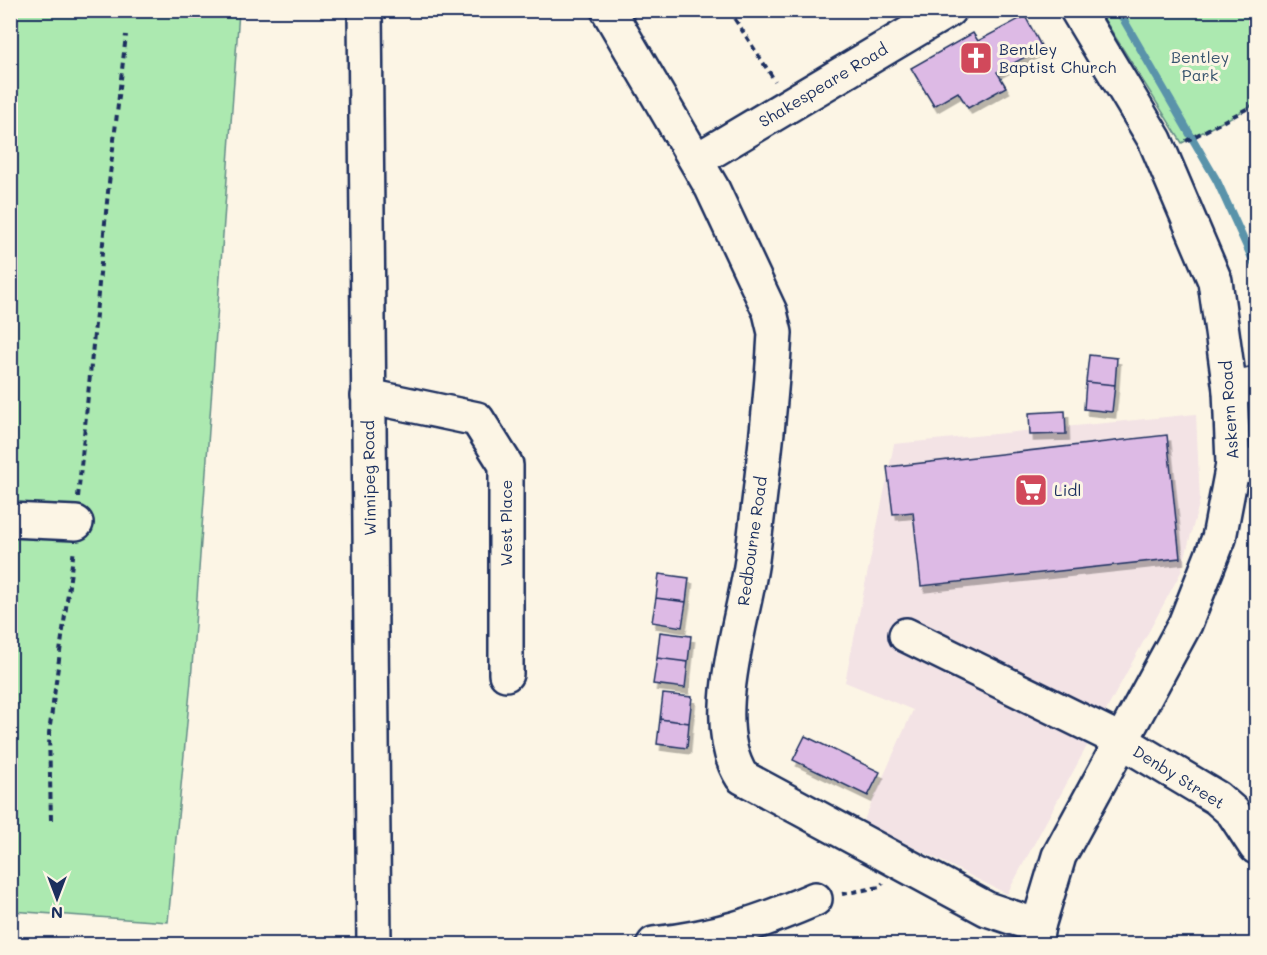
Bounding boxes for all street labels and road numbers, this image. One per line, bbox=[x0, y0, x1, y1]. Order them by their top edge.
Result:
street label: Shakespeare Road bbox=[754, 38, 891, 131]
street label: Askern Road bbox=[1215, 360, 1242, 460]
street label: Winnipeg Road bbox=[357, 420, 380, 536]
street label: Redbourne Road bbox=[732, 475, 771, 607]
street label: West Place bbox=[495, 480, 516, 566]
street label: Denby Street bbox=[1129, 740, 1229, 813]

